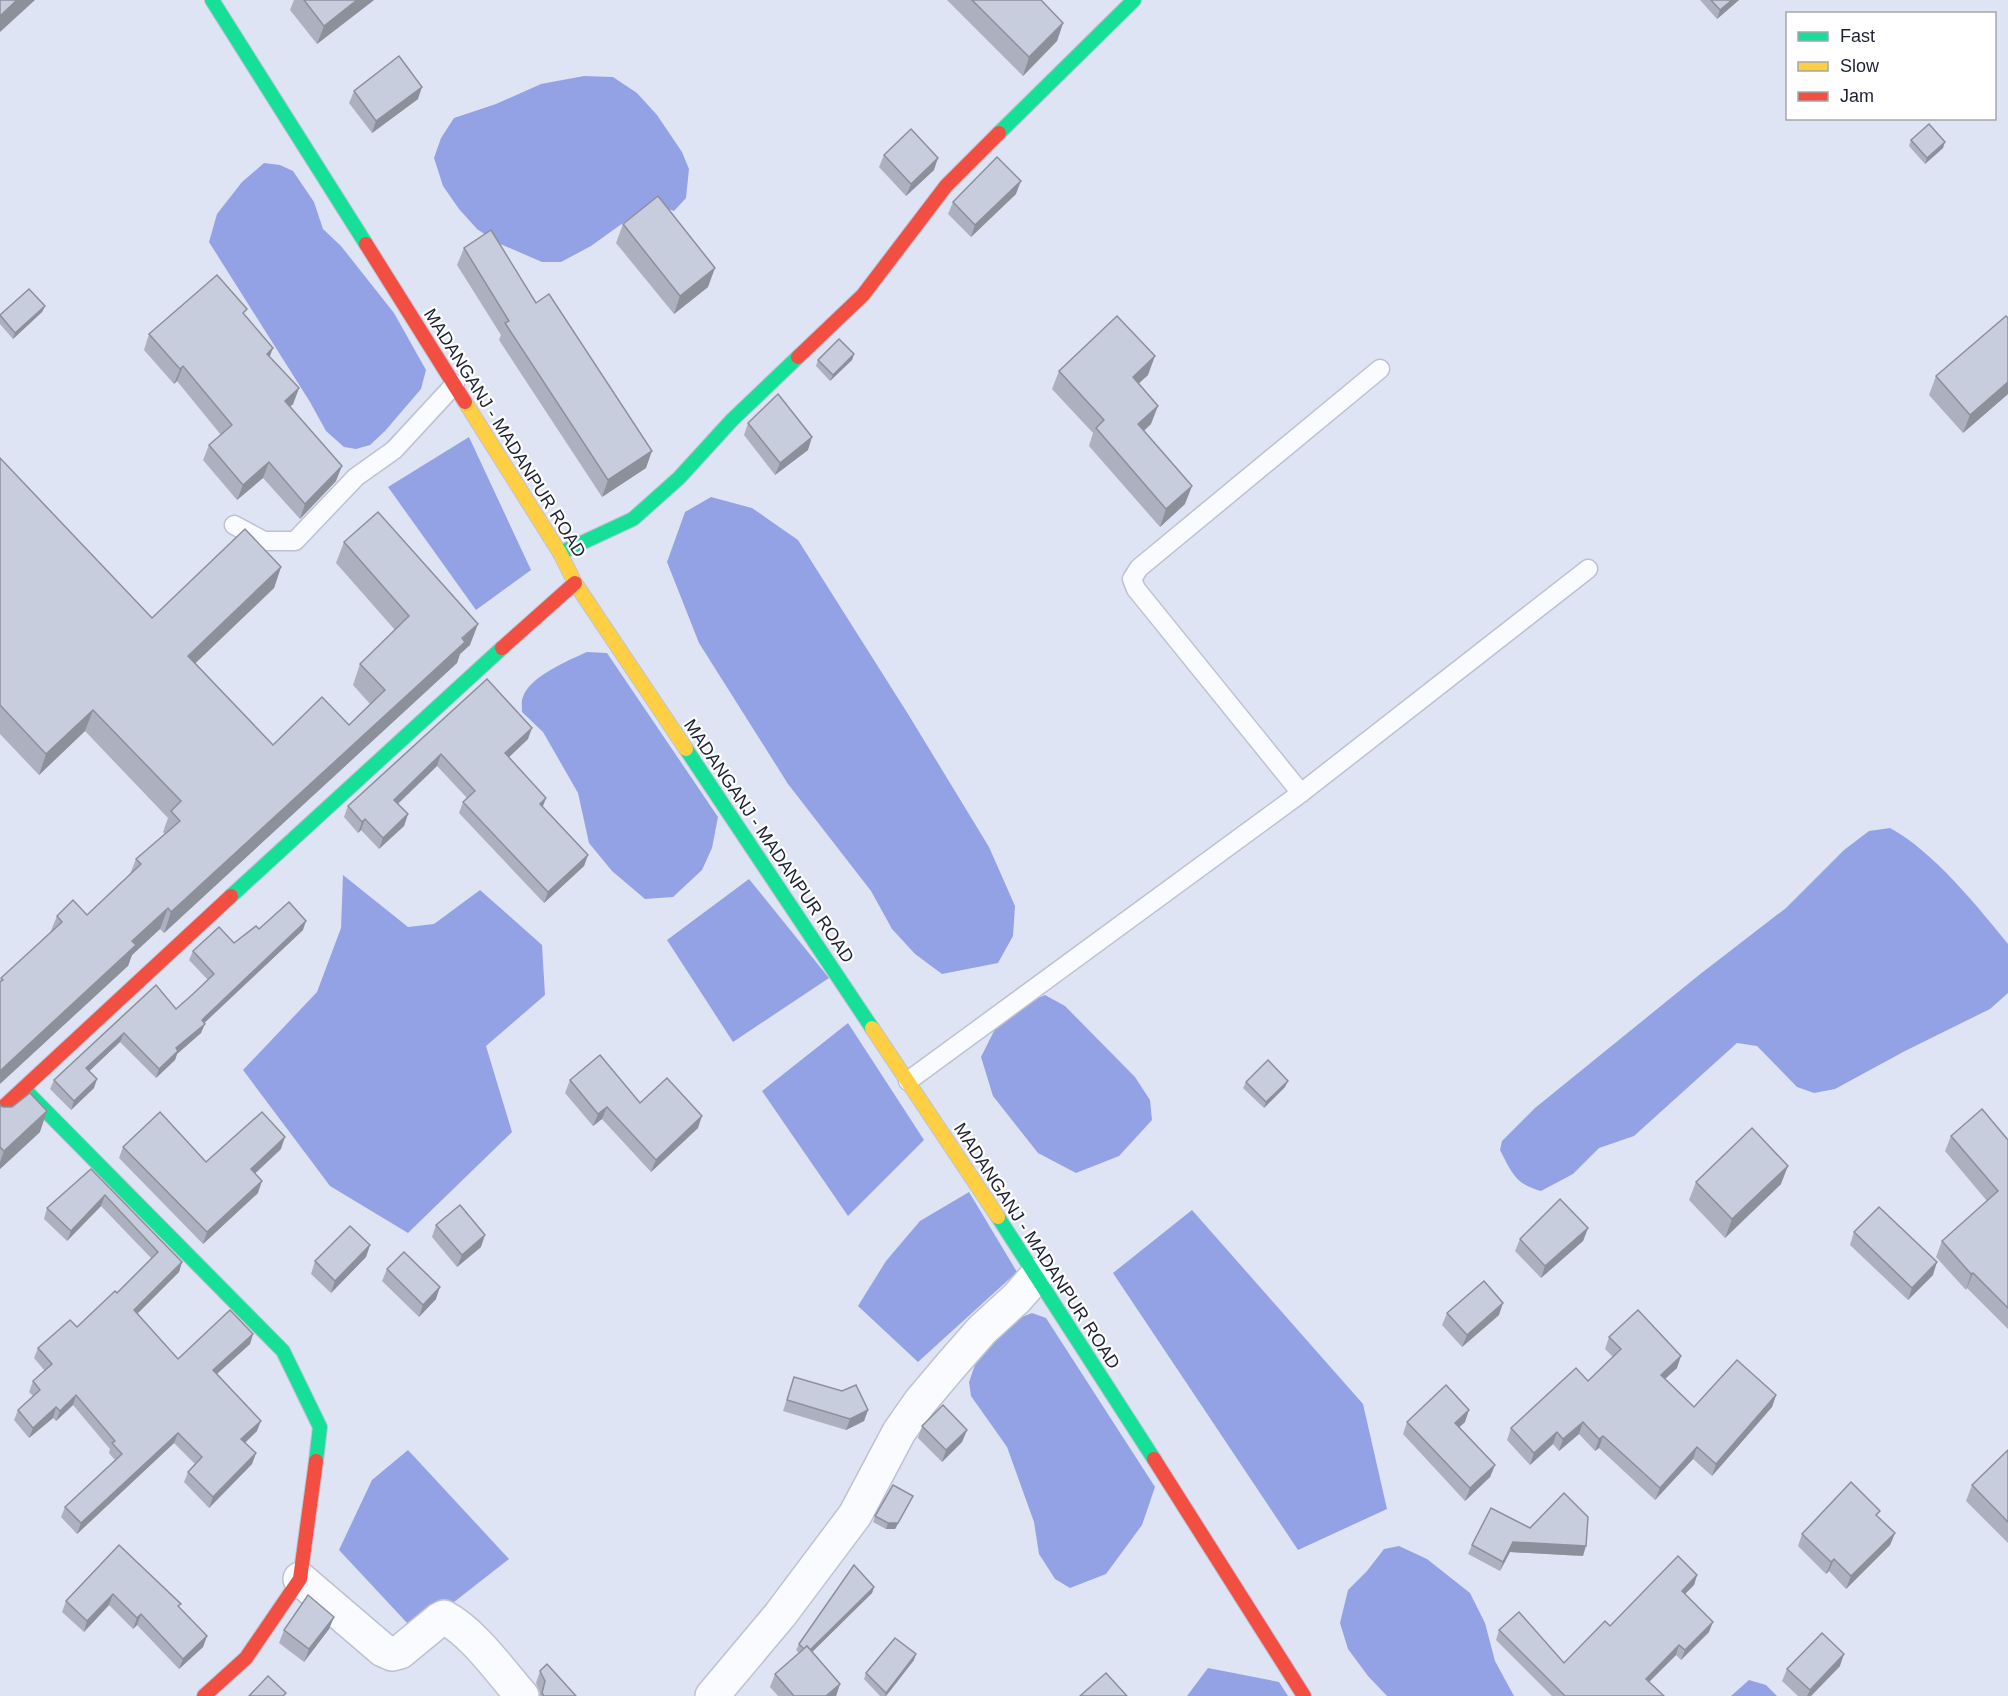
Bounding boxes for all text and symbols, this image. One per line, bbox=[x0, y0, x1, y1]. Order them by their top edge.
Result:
legend bbox=[1786, 12, 1996, 120]
text: Fast bbox=[1840, 26, 1875, 46]
text: Slow bbox=[1840, 56, 1880, 76]
text: Jam bbox=[1840, 86, 1874, 106]
street label: MADANGANJ - MADANPUR ROAD bbox=[420, 305, 590, 561]
street label: MADANGANJ - MADANPUR ROAD bbox=[680, 716, 858, 966]
street label: MADANGANJ - MADANPUR ROAD bbox=[950, 1119, 1124, 1373]

